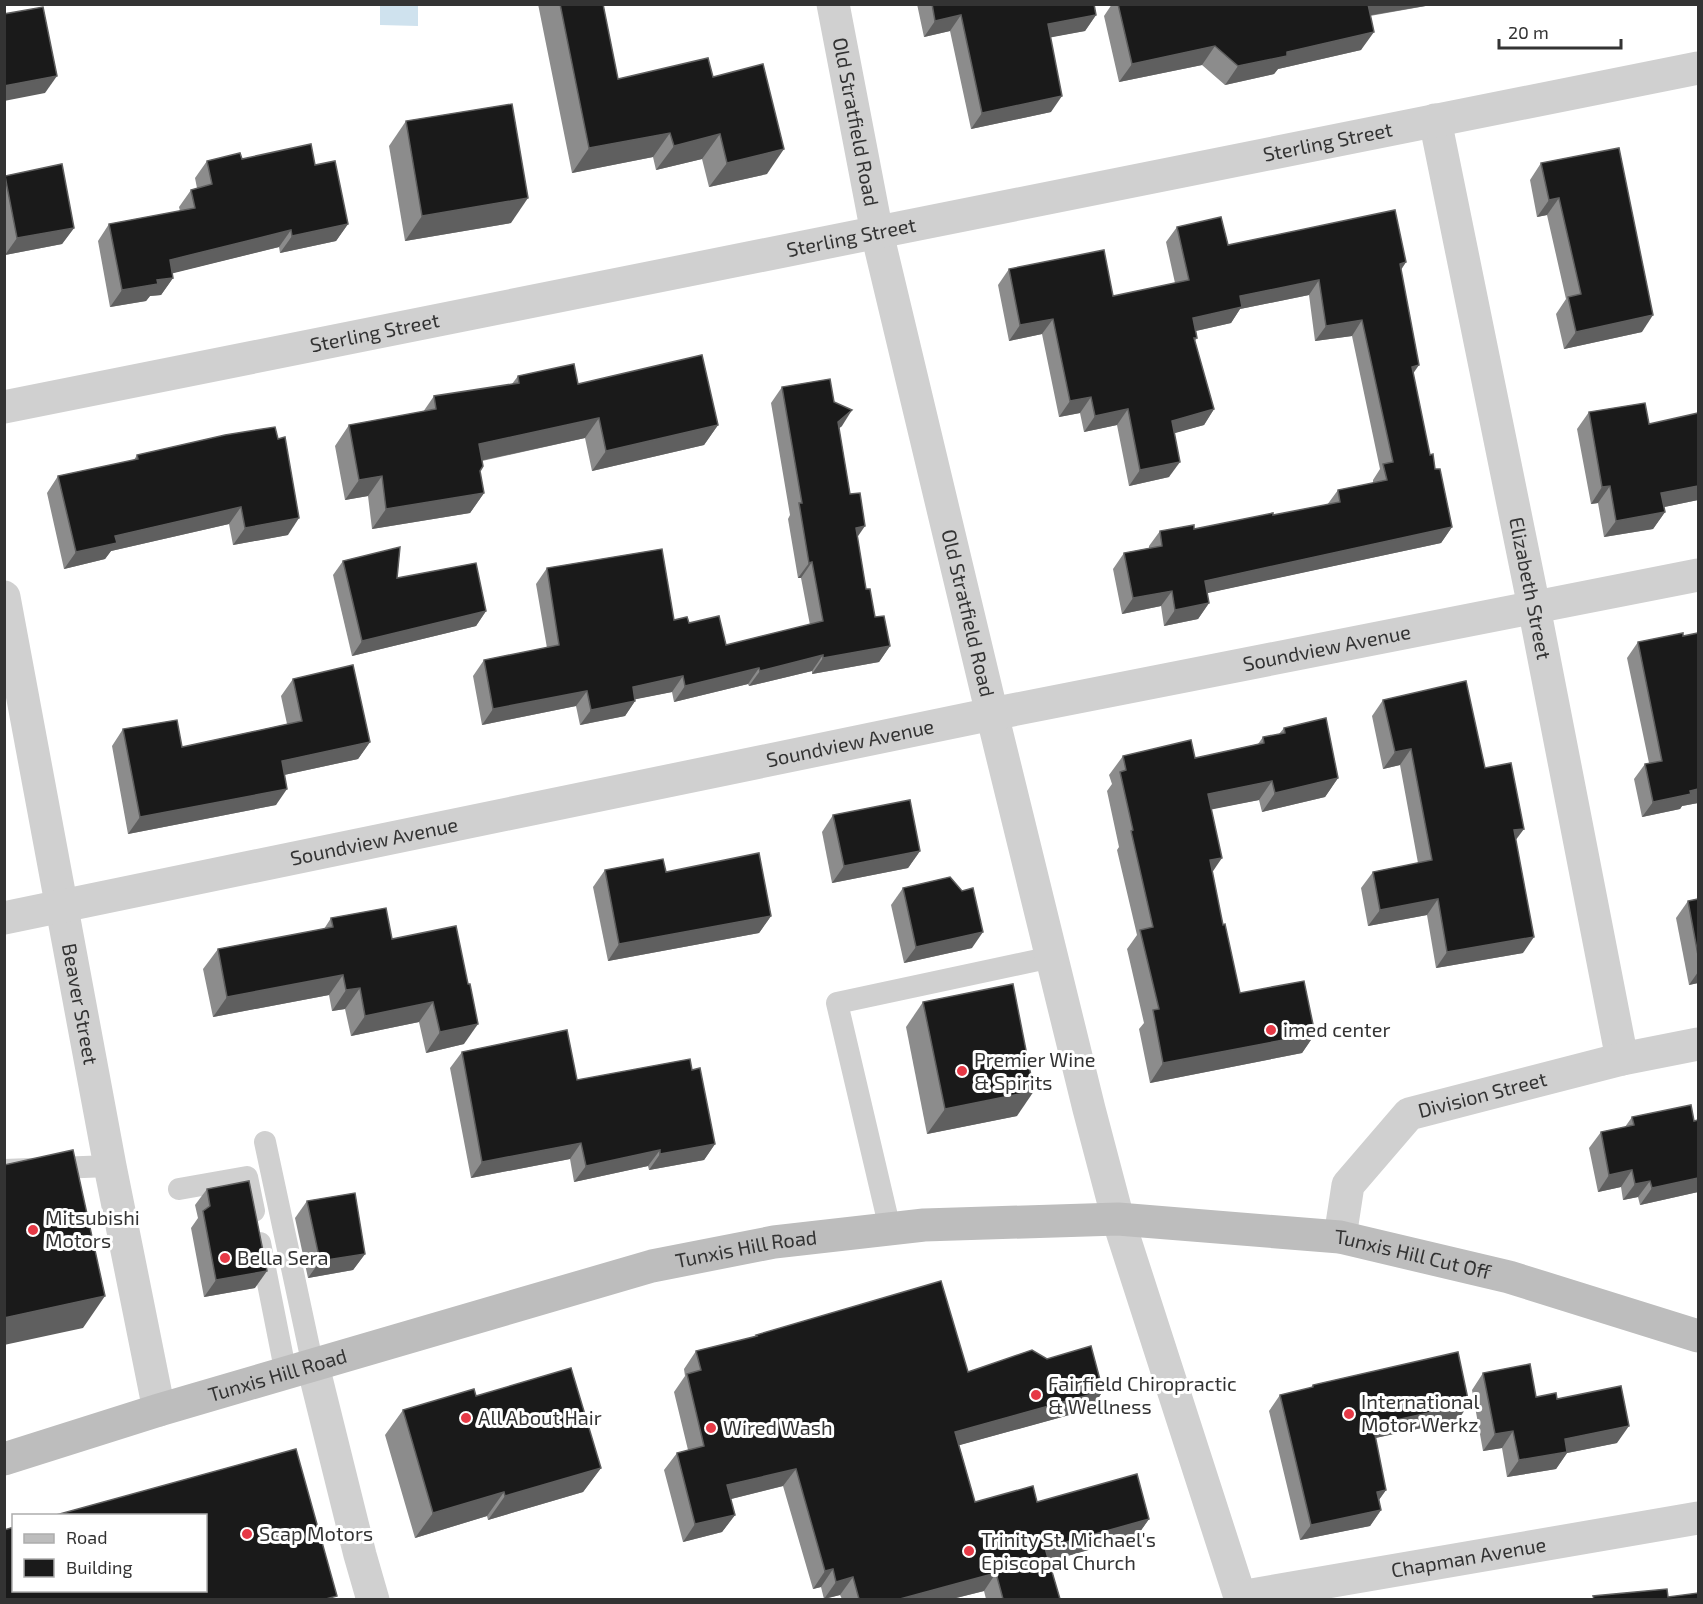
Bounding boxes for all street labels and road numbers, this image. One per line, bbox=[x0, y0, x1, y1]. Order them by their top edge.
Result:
street label: Old Stratfield Road bbox=[829, 35, 885, 208]
street label: Sterling Street bbox=[1261, 116, 1395, 166]
street label: Sterling Street bbox=[784, 212, 918, 261]
street label: Sterling Street bbox=[308, 307, 442, 356]
street label: Elizabeth Street bbox=[1505, 515, 1557, 662]
street label: Old Stratfield Road bbox=[937, 527, 1000, 699]
street label: Soundview Avenue bbox=[1241, 619, 1413, 675]
street label: Soundview Avenue bbox=[764, 713, 936, 771]
street label: Soundview Avenue bbox=[288, 812, 460, 870]
street label: Beaver Street bbox=[58, 941, 104, 1067]
street label: Division Street bbox=[1415, 1066, 1549, 1122]
street label: Tunxis Hill Road bbox=[673, 1224, 818, 1272]
street label: Tunxis Hill Cut Off bbox=[1334, 1224, 1494, 1283]
street label: Tunxis Hill Road bbox=[205, 1343, 349, 1406]
street label: Chapman Avenue bbox=[1389, 1531, 1548, 1582]

